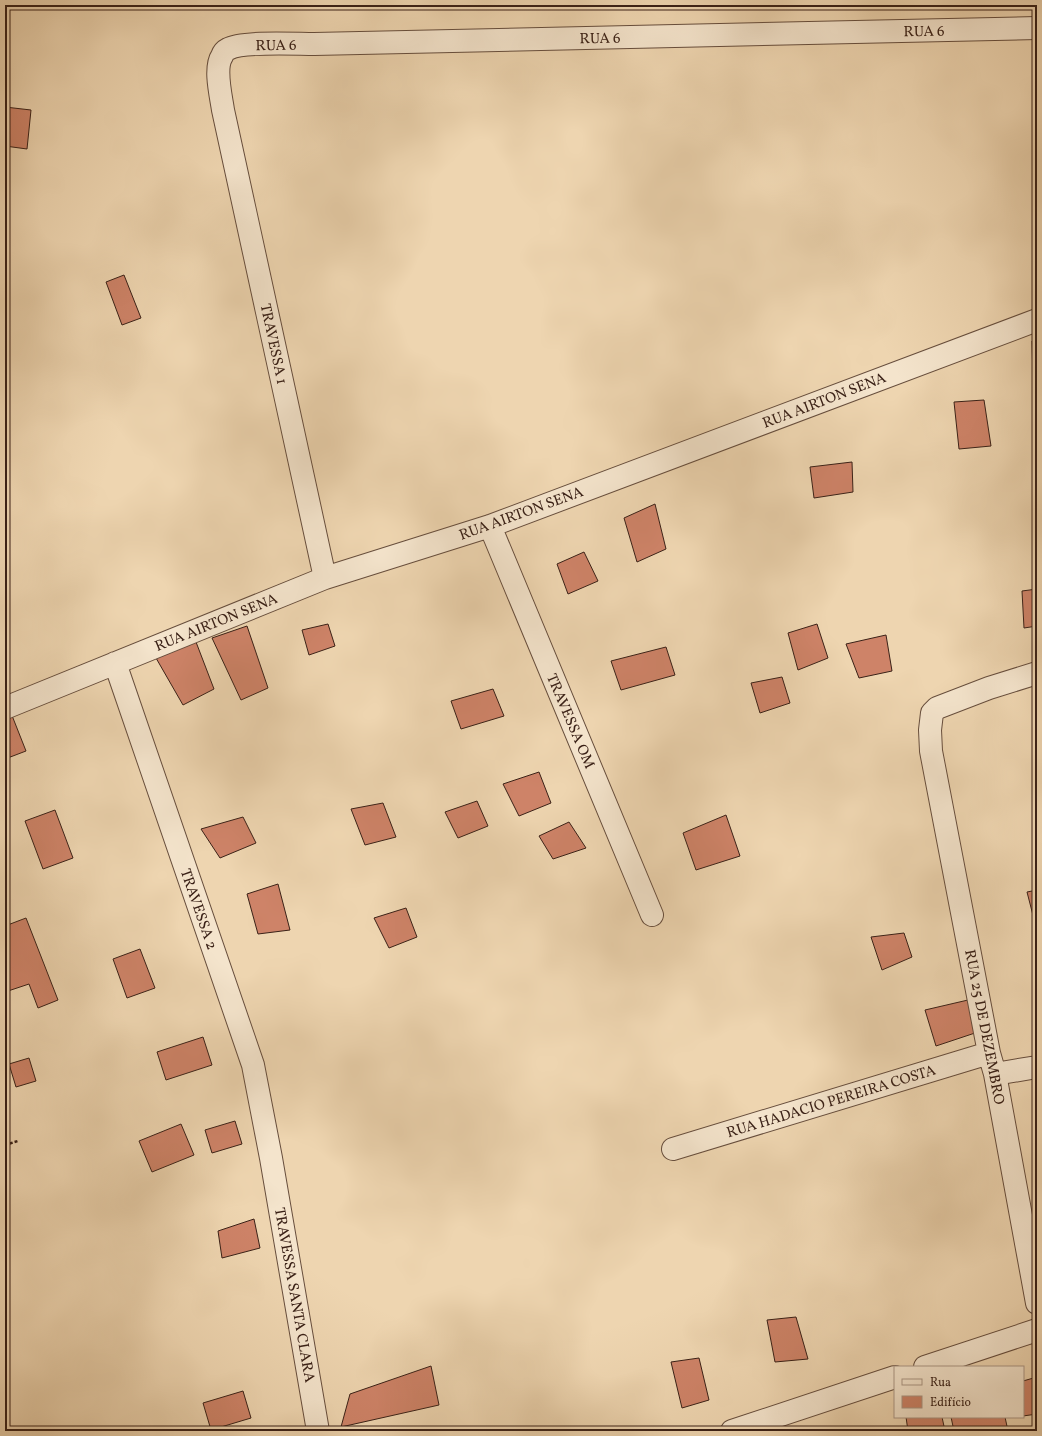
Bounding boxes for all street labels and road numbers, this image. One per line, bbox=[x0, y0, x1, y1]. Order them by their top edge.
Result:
street label: RUA 6 bbox=[903, 22, 945, 43]
street label: RUA 6 bbox=[579, 29, 621, 50]
street label: RUA 6 bbox=[255, 36, 297, 57]
street label: TRAVESSA 1 bbox=[254, 302, 291, 387]
street label: RUA AIRTON SENA bbox=[760, 368, 890, 435]
street label: RUA AIRTON SENA bbox=[456, 482, 587, 547]
street label: RUA AIRTON SENA bbox=[152, 589, 282, 658]
street label: TRAVESSA OM bbox=[540, 671, 599, 772]
street label: TRAVESSA 2 bbox=[174, 866, 221, 953]
street label: RUA 25 DE DEZEMBRO bbox=[958, 948, 1009, 1107]
street label: RUA HADACIO PEREIRA COSTA bbox=[724, 1060, 939, 1144]
street label: TRAVESSA SANTA CLARA bbox=[268, 1206, 319, 1385]

